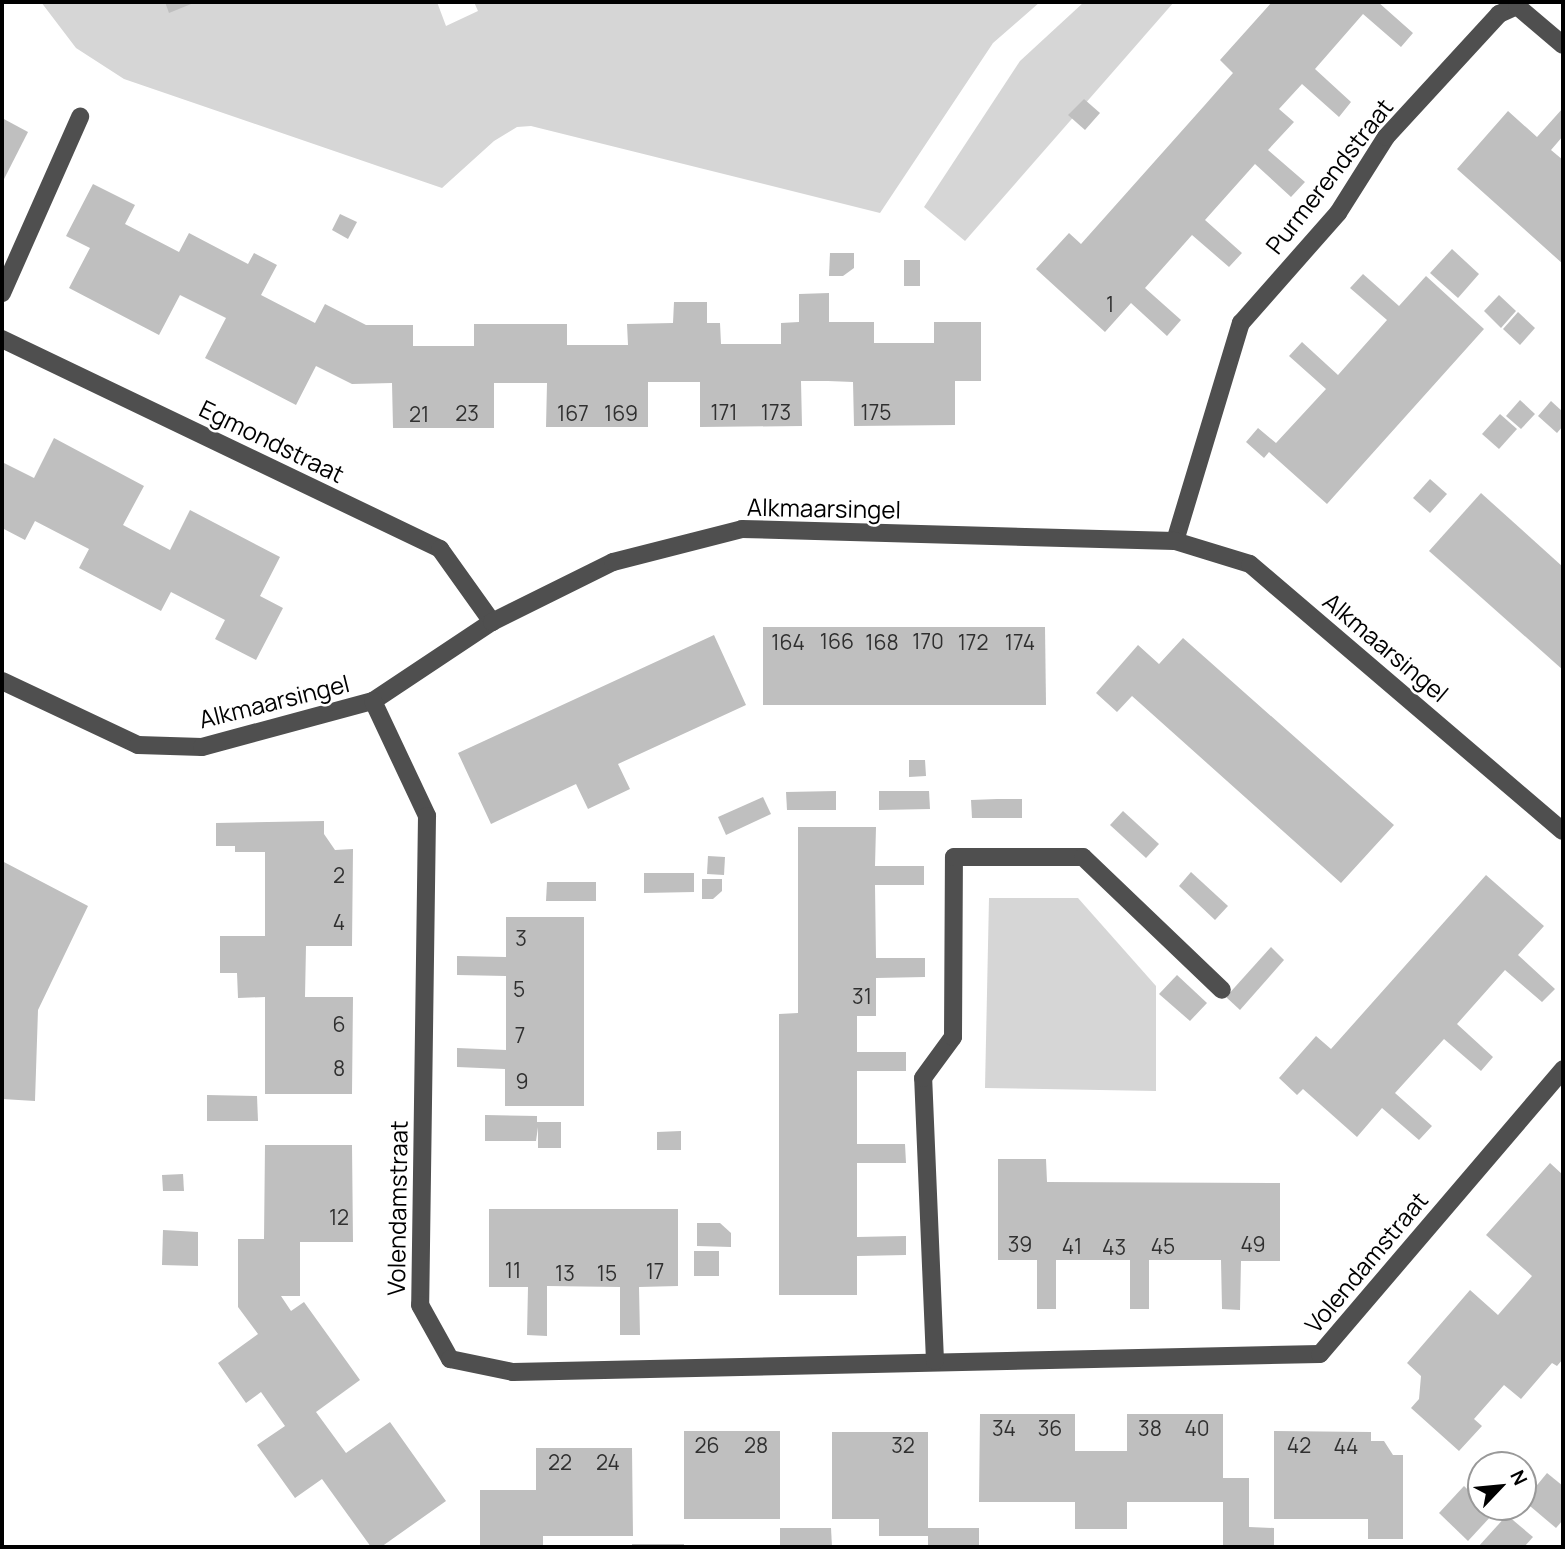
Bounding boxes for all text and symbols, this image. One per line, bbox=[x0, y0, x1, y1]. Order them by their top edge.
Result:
street label: Purmerendstraat bbox=[1260, 93, 1398, 259]
house number: 1 bbox=[1106, 291, 1114, 317]
street label: Egmondstraat bbox=[195, 394, 349, 488]
house number: 171 bbox=[711, 399, 737, 425]
house number: 173 bbox=[761, 399, 791, 425]
house number: 175 bbox=[861, 399, 891, 425]
house number: 23 bbox=[455, 400, 479, 426]
house number: 167 bbox=[557, 400, 589, 426]
house number: 169 bbox=[604, 400, 638, 426]
house number: 21 bbox=[409, 401, 429, 427]
street label: Alkmaarsingel bbox=[747, 492, 901, 524]
street label: Alkmaarsingel bbox=[1318, 586, 1454, 708]
house number: 166 bbox=[820, 628, 854, 654]
house number: 170 bbox=[912, 628, 944, 654]
house number: 164 bbox=[771, 629, 805, 655]
house number: 168 bbox=[865, 629, 899, 655]
house number: 172 bbox=[958, 629, 988, 655]
house number: 174 bbox=[1005, 629, 1035, 655]
street label: Alkmaarsingel bbox=[196, 668, 352, 734]
house number: 2 bbox=[333, 862, 345, 888]
house number: 4 bbox=[333, 909, 345, 935]
house number: 3 bbox=[515, 925, 527, 951]
house number: 5 bbox=[513, 976, 525, 1002]
house number: 31 bbox=[852, 983, 872, 1009]
house number: 6 bbox=[332, 1011, 346, 1037]
house number: 7 bbox=[515, 1022, 525, 1048]
house number: 8 bbox=[333, 1055, 345, 1081]
house number: 9 bbox=[515, 1068, 529, 1094]
street label: Volendamstraat bbox=[381, 1120, 413, 1296]
street label: Volendamstraat bbox=[1299, 1186, 1433, 1338]
house number: 12 bbox=[329, 1204, 349, 1230]
house number: 39 bbox=[1008, 1231, 1032, 1257]
house number: 49 bbox=[1240, 1231, 1266, 1257]
house number: 41 bbox=[1062, 1233, 1082, 1259]
house number: 45 bbox=[1151, 1233, 1175, 1259]
house number: 43 bbox=[1102, 1234, 1126, 1260]
house number: 11 bbox=[505, 1257, 521, 1283]
house number: 17 bbox=[646, 1258, 664, 1284]
house number: 13 bbox=[555, 1260, 575, 1286]
house number: 15 bbox=[597, 1260, 617, 1286]
house number: 34 bbox=[992, 1415, 1016, 1441]
house number: 36 bbox=[1038, 1415, 1062, 1441]
house number: 38 bbox=[1138, 1415, 1162, 1441]
house number: 40 bbox=[1184, 1415, 1210, 1441]
house number: 26 bbox=[694, 1432, 720, 1458]
house number: 28 bbox=[744, 1432, 768, 1458]
house number: 32 bbox=[891, 1432, 915, 1458]
house number: 42 bbox=[1287, 1432, 1311, 1458]
house number: 44 bbox=[1334, 1433, 1358, 1459]
house number: 22 bbox=[548, 1449, 572, 1475]
house number: 24 bbox=[596, 1449, 620, 1475]
north arrow bbox=[1467, 1451, 1537, 1521]
text: N bbox=[1504, 1466, 1534, 1490]

